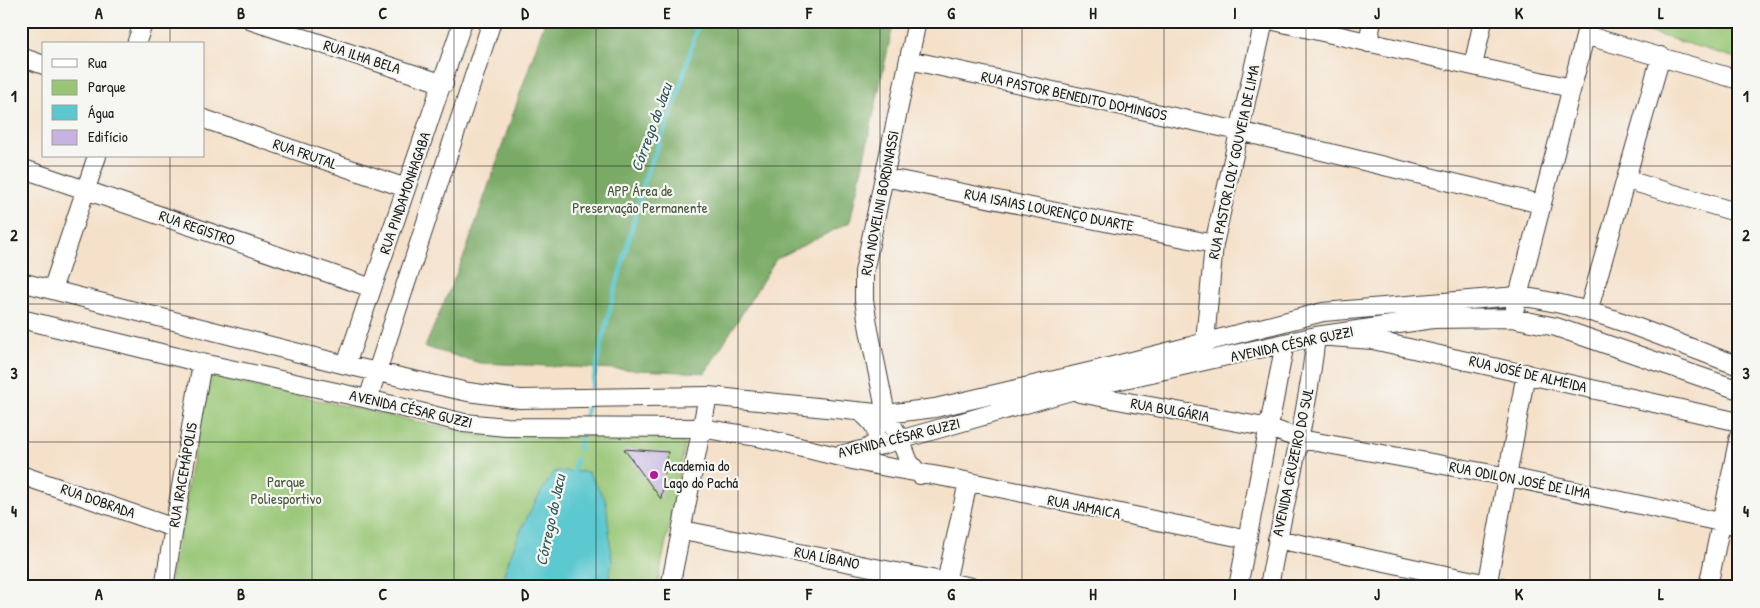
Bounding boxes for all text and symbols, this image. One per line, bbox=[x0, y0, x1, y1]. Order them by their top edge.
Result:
text: A bbox=[95, 2, 103, 24]
text: B bbox=[237, 2, 245, 24]
text: C bbox=[379, 2, 388, 24]
text: D bbox=[521, 2, 529, 24]
text: E bbox=[663, 2, 671, 24]
text: F bbox=[805, 2, 813, 24]
text: G bbox=[947, 2, 955, 24]
text: H bbox=[1089, 2, 1097, 24]
text: I bbox=[1233, 2, 1237, 24]
text: J bbox=[1374, 2, 1380, 24]
text: K bbox=[1515, 2, 1524, 24]
text: L bbox=[1658, 2, 1664, 24]
street label: RUA ILHA BELA bbox=[321, 34, 404, 79]
legend bbox=[42, 42, 205, 158]
text: Rua bbox=[88, 52, 107, 73]
street label: RUA PASTOR LOLY GOUVEIA DE LIMA bbox=[1203, 62, 1265, 261]
street label: RUA PASTOR BENEDITO DOMINGOS bbox=[979, 66, 1169, 126]
text: Parque bbox=[88, 76, 126, 97]
water label: Córrego do Jacu bbox=[625, 78, 678, 174]
text: 1 bbox=[11, 85, 17, 107]
text: 1 bbox=[1743, 85, 1749, 107]
text: Água bbox=[88, 102, 114, 123]
text: Edifício bbox=[88, 126, 128, 147]
street label: RUA PINDAMONHAGABA bbox=[374, 128, 436, 257]
street label: RUA NOVELINI BORDINASSI bbox=[855, 129, 904, 277]
street label: RUA FRUTAL bbox=[270, 133, 340, 174]
park label: APP Área de Preservação Permanente bbox=[572, 180, 708, 218]
street label: RUA ISAIAS LOURENÇO DUARTE bbox=[963, 183, 1136, 236]
street label: RUA REGISTRO bbox=[156, 205, 238, 250]
text: 2 bbox=[10, 224, 18, 246]
text: 2 bbox=[1742, 224, 1750, 246]
street label: AVENIDA CÉSAR GUZZI bbox=[1228, 320, 1355, 367]
street label: RUA JOSÉ DE ALMEIDA bbox=[1467, 350, 1590, 397]
text: 3 bbox=[10, 362, 18, 384]
text: 3 bbox=[1742, 362, 1750, 384]
street label: AVENIDA CÉSAR GUZZI bbox=[348, 384, 475, 433]
street label: AVENIDA CRUZEIRO DO SUL bbox=[1267, 385, 1319, 538]
street label: RUA BULGÁRIA bbox=[1129, 392, 1212, 427]
street label: AVENIDA CÉSAR GUZZI bbox=[836, 412, 962, 463]
street label: RUA IRACEMÁPOLIS bbox=[163, 421, 202, 529]
place label: Academia do Lago do Pachá bbox=[664, 455, 738, 493]
street label: RUA ODILON JOSÉ DE LIMA bbox=[1448, 456, 1593, 504]
marker: Academia do Lago do Pachá bbox=[648, 469, 660, 481]
park label: Parque Poliesportivo bbox=[250, 471, 322, 509]
water label: Córrego do Jacu bbox=[530, 471, 571, 567]
street label: RUA DOBRADA bbox=[58, 478, 139, 523]
street label: RUA JAMAICA bbox=[1046, 489, 1123, 524]
text: 4 bbox=[11, 500, 17, 522]
text: 4 bbox=[1743, 500, 1749, 522]
street label: RUA LÍBANO bbox=[793, 541, 862, 574]
text: A bbox=[95, 583, 103, 605]
text: B bbox=[237, 583, 245, 605]
text: C bbox=[379, 583, 388, 605]
text: D bbox=[521, 583, 529, 605]
text: E bbox=[663, 583, 671, 605]
text: F bbox=[805, 583, 813, 605]
text: G bbox=[947, 583, 955, 605]
text: H bbox=[1089, 583, 1097, 605]
text: I bbox=[1233, 583, 1237, 605]
text: J bbox=[1374, 583, 1380, 605]
text: K bbox=[1515, 583, 1524, 605]
text: L bbox=[1658, 583, 1664, 605]

